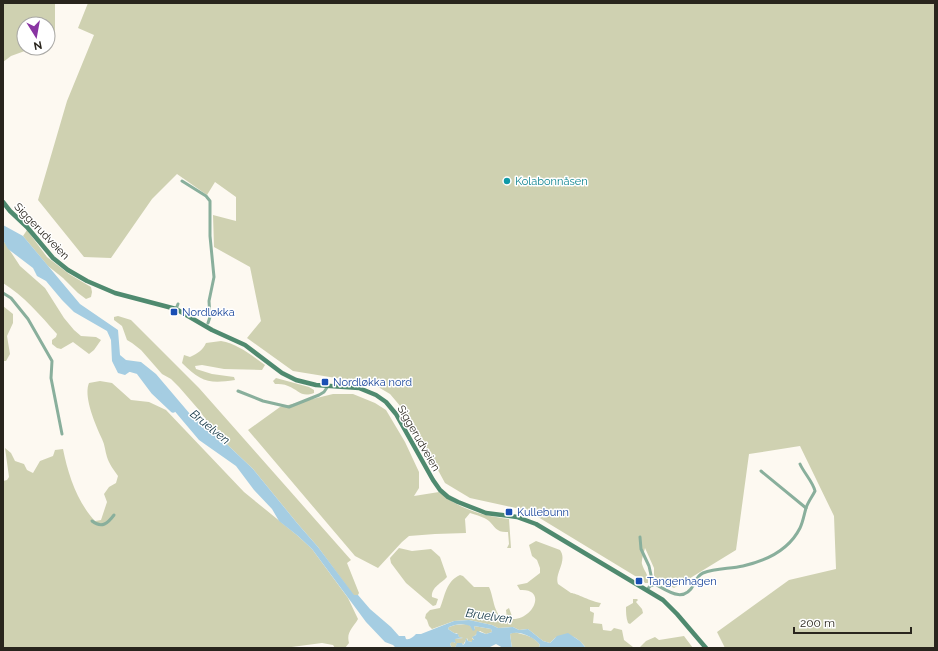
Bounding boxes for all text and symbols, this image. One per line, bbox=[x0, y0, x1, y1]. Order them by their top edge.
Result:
north arrow bbox=[16, 16, 56, 56]
text: N bbox=[32, 38, 43, 53]
place label: Kolabonnåsen bbox=[515, 175, 588, 188]
marker: Kolabonnåsen bbox=[502, 176, 512, 186]
street label: Siggerudveien bbox=[11, 200, 72, 262]
place label: Nordløkka bbox=[182, 306, 235, 319]
marker: Nordløkka bbox=[169, 307, 179, 317]
place label: Nordløkka nord bbox=[333, 376, 412, 389]
marker: Nordløkka nord bbox=[320, 377, 330, 387]
street label: Siggerudveien bbox=[394, 403, 443, 473]
water label: Bruelven bbox=[187, 407, 233, 447]
place label: Kullebunn bbox=[517, 506, 569, 519]
marker: Kullebunn bbox=[504, 507, 514, 517]
place label: Tangenhagen bbox=[647, 575, 717, 588]
marker: Tangenhagen bbox=[634, 576, 644, 586]
water label: Bruelven bbox=[465, 606, 513, 626]
scale bar bbox=[794, 609, 911, 635]
text: 200 m bbox=[800, 616, 835, 630]

